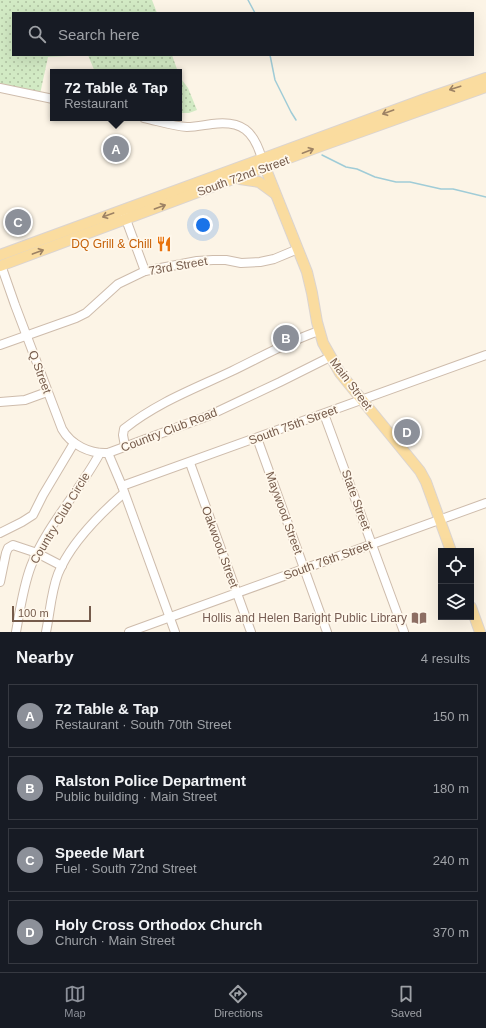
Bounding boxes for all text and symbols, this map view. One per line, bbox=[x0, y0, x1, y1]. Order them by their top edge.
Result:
search box bbox=[12, 12, 474, 56]
icon: search bbox=[26, 23, 48, 45]
text: Search here bbox=[58, 26, 140, 43]
popup bbox=[50, 69, 182, 121]
text: 72 Table & Tap bbox=[64, 79, 168, 96]
one-way arrow bbox=[450, 85, 462, 93]
text: Restaurant bbox=[64, 96, 128, 111]
one-way arrow bbox=[383, 109, 395, 117]
pin: A bbox=[103, 134, 129, 164]
one-way arrow bbox=[301, 147, 313, 155]
street label: South 72nd Street bbox=[195, 153, 291, 199]
one-way arrow bbox=[153, 202, 165, 210]
pin: C bbox=[5, 207, 31, 237]
one-way arrow bbox=[103, 211, 115, 219]
your location bbox=[193, 215, 213, 235]
restaurant icon: DQ Grill & Chill bbox=[155, 235, 173, 253]
place label: DQ Grill & Chill bbox=[71, 237, 152, 251]
one-way arrow bbox=[31, 247, 43, 255]
street label: 73rd Street bbox=[148, 254, 209, 278]
pin: B bbox=[273, 323, 299, 353]
street label: Q Street bbox=[26, 349, 54, 396]
street label: Main Street bbox=[327, 355, 375, 413]
street label: South 75th Street bbox=[247, 402, 340, 448]
street label: Country Club Road bbox=[119, 405, 219, 455]
pin: D bbox=[394, 417, 420, 447]
street label: State Street bbox=[339, 468, 374, 533]
street label: Country Club Circle bbox=[27, 470, 93, 566]
street label: Maywood Street bbox=[263, 470, 306, 557]
street label: Oakwood Street bbox=[199, 504, 242, 590]
street label: South 76th Street bbox=[282, 537, 375, 583]
map controls bbox=[438, 548, 474, 620]
button: locate bbox=[438, 548, 474, 584]
button: layers bbox=[438, 584, 474, 620]
scale bar bbox=[12, 604, 91, 623]
text: 100 m bbox=[18, 607, 49, 619]
library icon: Hollis and Helen Baright Public Library bbox=[410, 609, 428, 627]
place label: Hollis and Helen Baright Public Library bbox=[202, 611, 407, 625]
text: Nearby bbox=[16, 648, 74, 667]
text: 4 results bbox=[421, 651, 470, 666]
text: 72 Table & Tap bbox=[55, 700, 159, 717]
text: A bbox=[25, 709, 35, 724]
text: 150 m bbox=[433, 709, 469, 724]
text: Restaurant · South 70th Street bbox=[55, 717, 231, 732]
text: Ralston Police Department bbox=[55, 772, 246, 789]
text: B bbox=[25, 781, 35, 796]
text: 180 m bbox=[433, 781, 469, 796]
text: Public building · Main Street bbox=[55, 789, 217, 804]
text: Speede Mart bbox=[55, 844, 144, 861]
text: C bbox=[25, 853, 35, 868]
text: 240 m bbox=[433, 853, 469, 868]
text: Fuel · South 72nd Street bbox=[55, 861, 197, 876]
text: Holy Cross Orthodox Church bbox=[55, 916, 263, 933]
text: D bbox=[25, 925, 35, 940]
text: 370 m bbox=[433, 925, 469, 940]
text: Church · Main Street bbox=[55, 933, 175, 948]
tab: Map bbox=[64, 983, 86, 1019]
tab: Directions bbox=[214, 983, 263, 1019]
tab: Saved bbox=[391, 983, 422, 1019]

